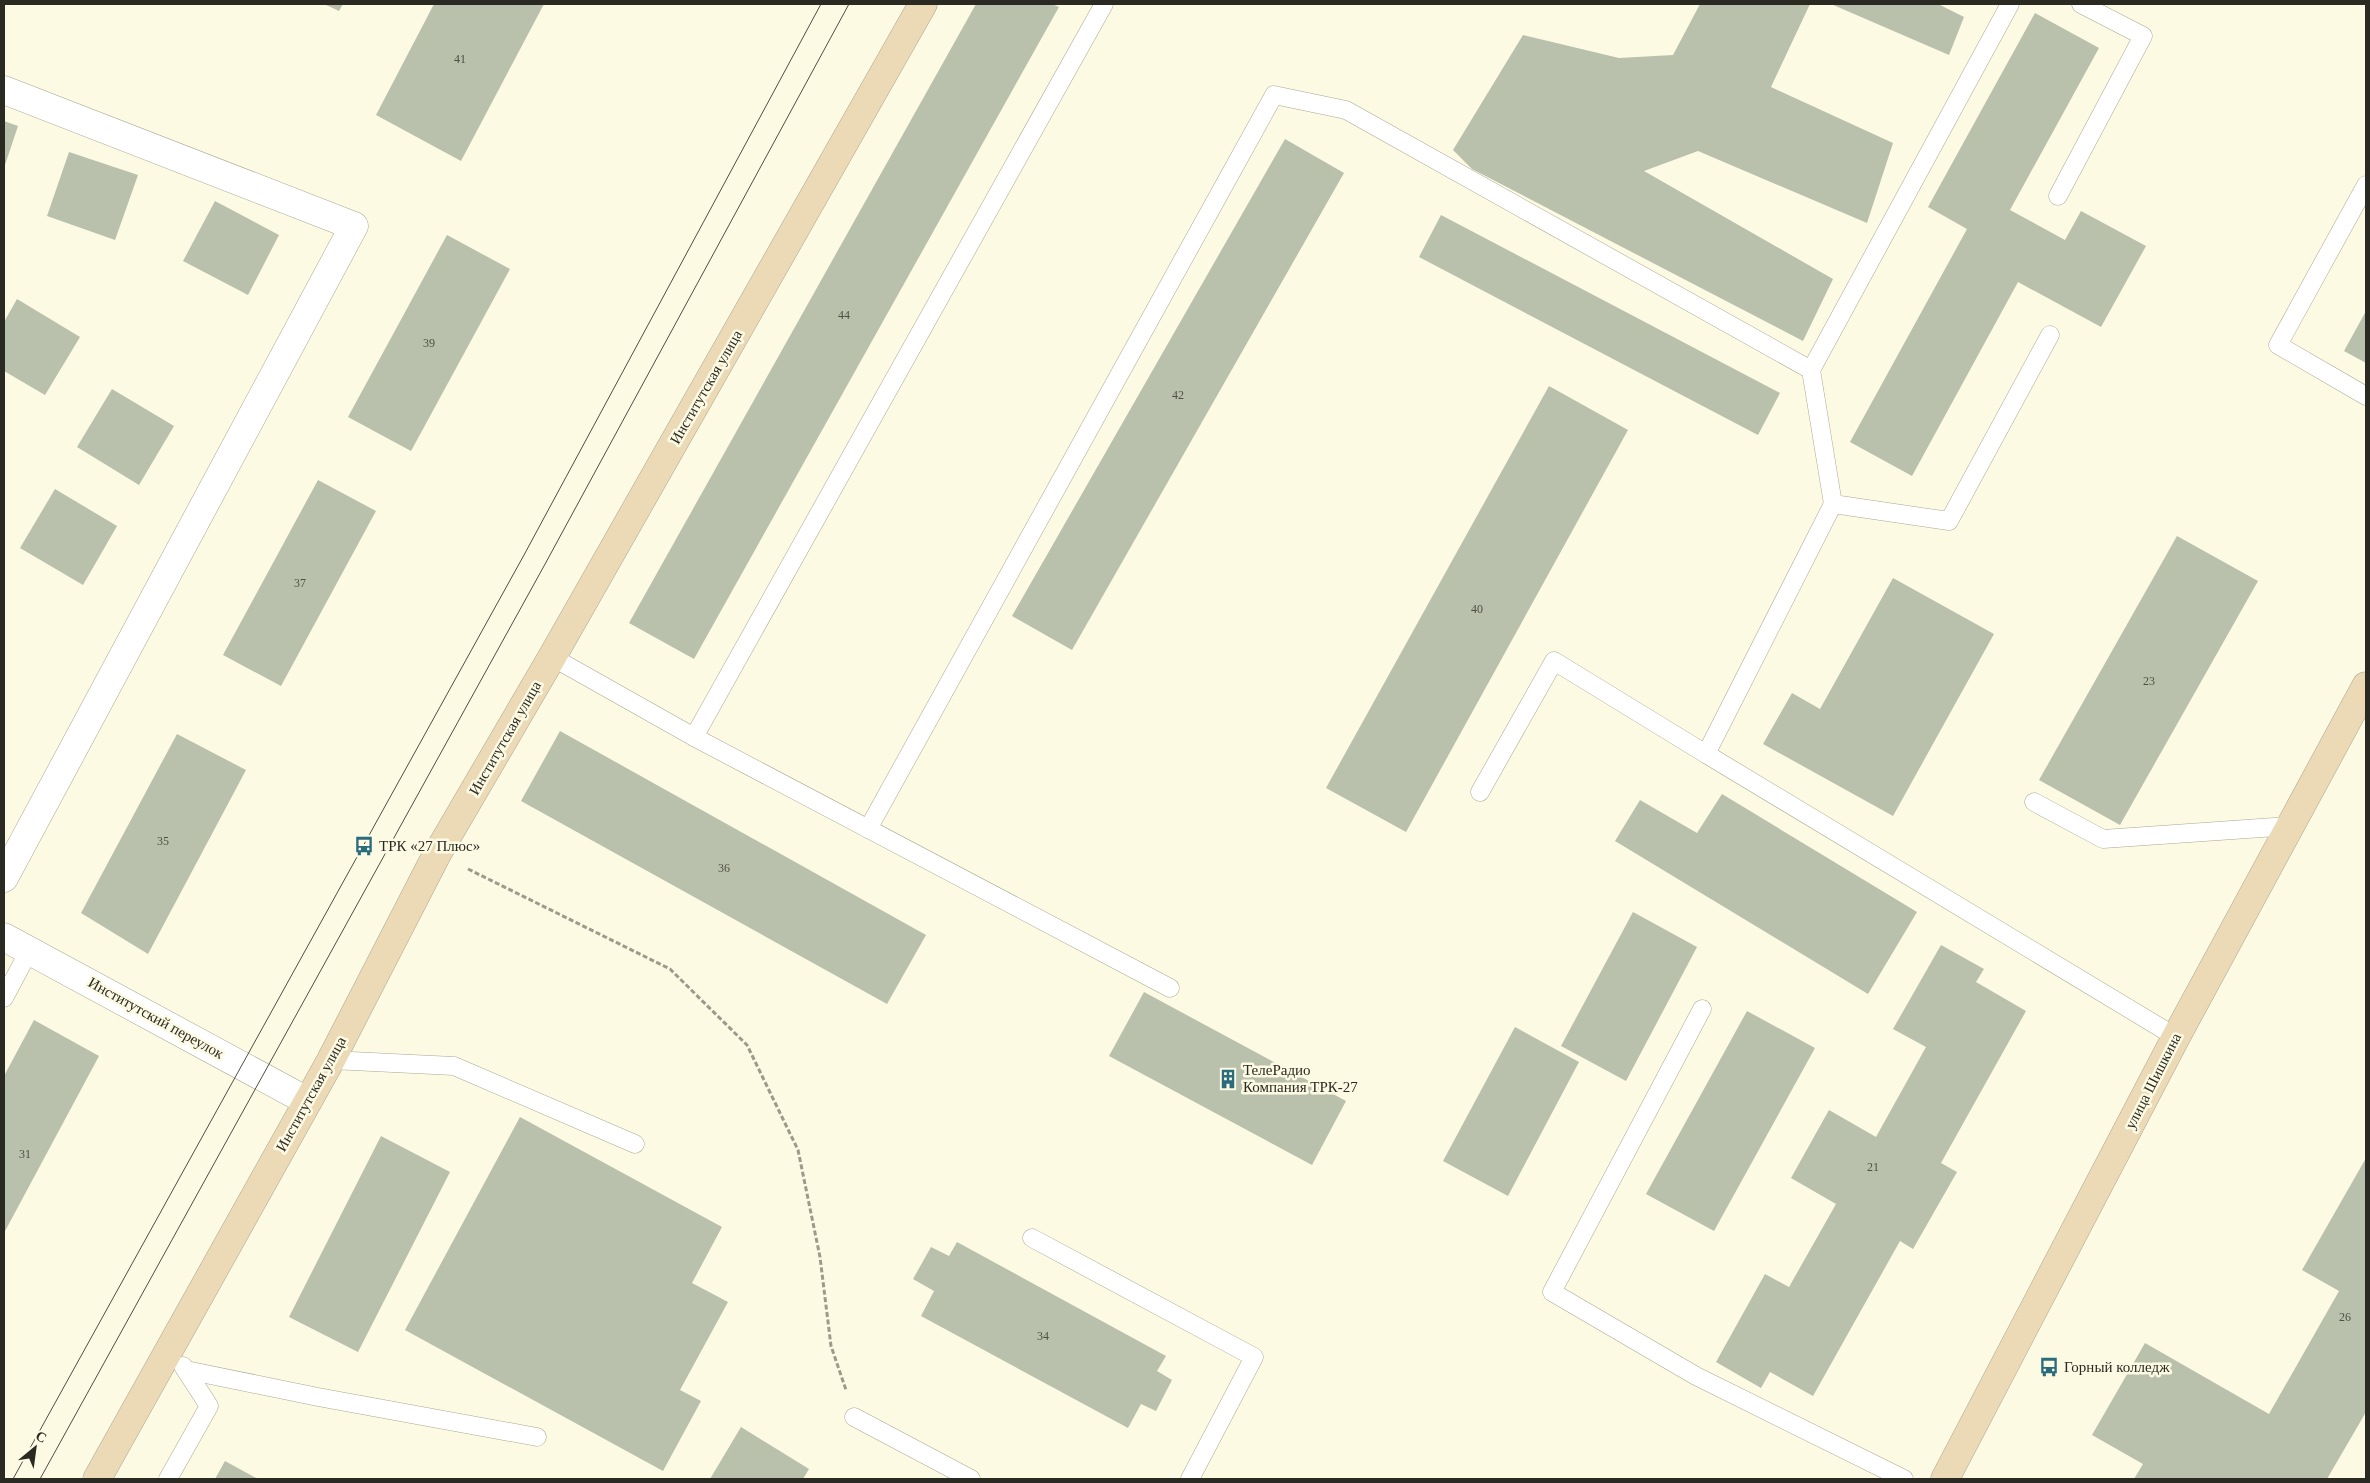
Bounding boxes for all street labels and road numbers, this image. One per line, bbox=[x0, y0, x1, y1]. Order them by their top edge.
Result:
street label: Институтская улица bbox=[667, 327, 745, 447]
street label: Институтская улица bbox=[466, 678, 544, 798]
street label: Институтский переулок bbox=[86, 974, 227, 1062]
street label: улица Шишкина bbox=[2122, 1030, 2184, 1132]
street label: Институтская улица bbox=[273, 1034, 349, 1154]

